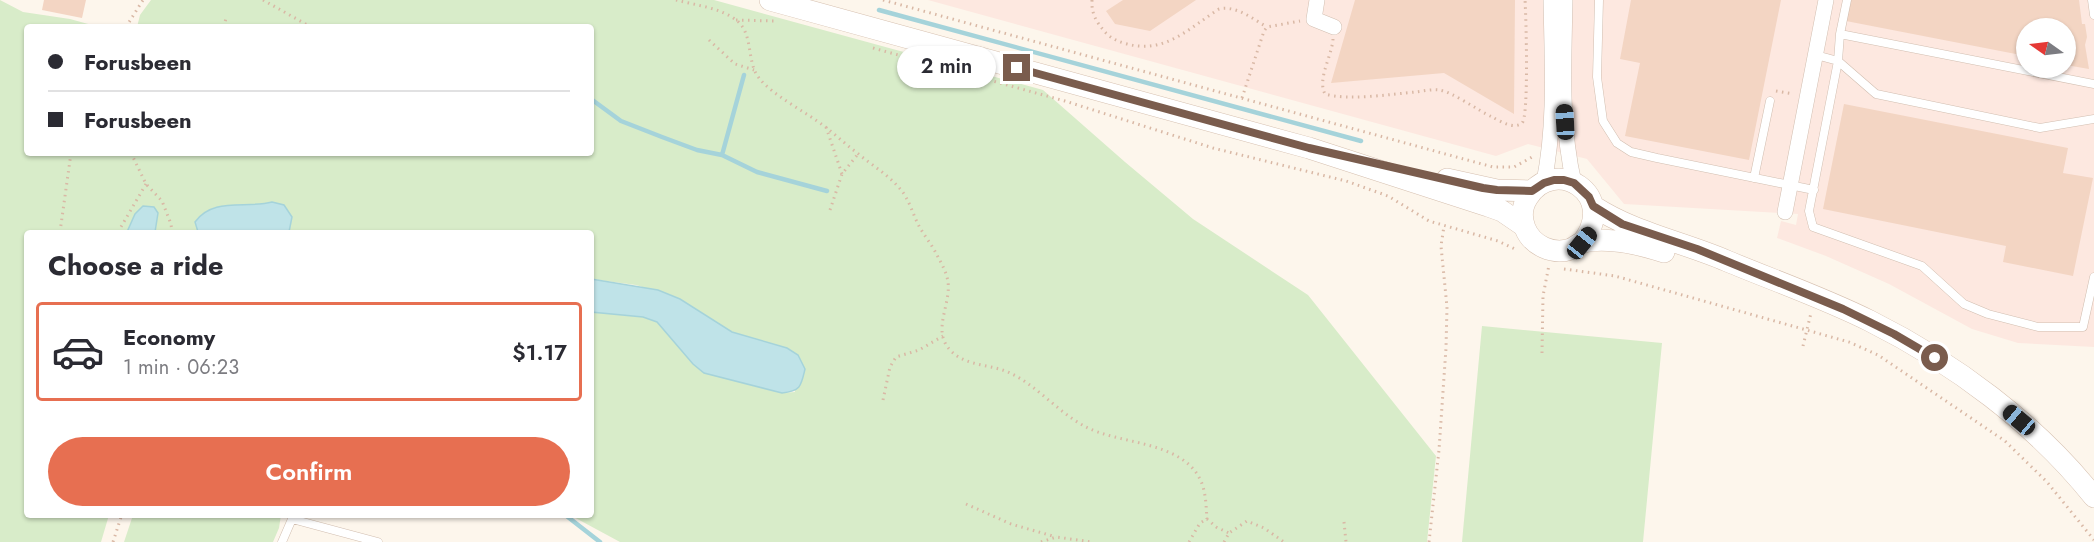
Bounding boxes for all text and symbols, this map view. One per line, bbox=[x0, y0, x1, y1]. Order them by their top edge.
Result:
north arrow bbox=[2016, 18, 2076, 78]
map controls bbox=[2016, 18, 2076, 78]
text: Forusbeen bbox=[84, 46, 192, 78]
callout: 2 min bbox=[897, 47, 996, 89]
text: 2 min bbox=[921, 52, 972, 81]
route end bbox=[1003, 54, 1030, 81]
text: Forusbeen bbox=[84, 104, 192, 136]
car bbox=[1555, 104, 1575, 140]
car bbox=[1564, 223, 1600, 263]
text: Choose a ride bbox=[48, 246, 223, 285]
text: Economy bbox=[123, 321, 215, 353]
icon: car bbox=[51, 325, 105, 379]
text: $1.17 bbox=[512, 336, 567, 368]
route start bbox=[1921, 344, 1948, 371]
text: 1 min · 06:23 bbox=[123, 353, 239, 382]
car bbox=[1999, 402, 2039, 438]
button: Confirm bbox=[48, 437, 570, 506]

